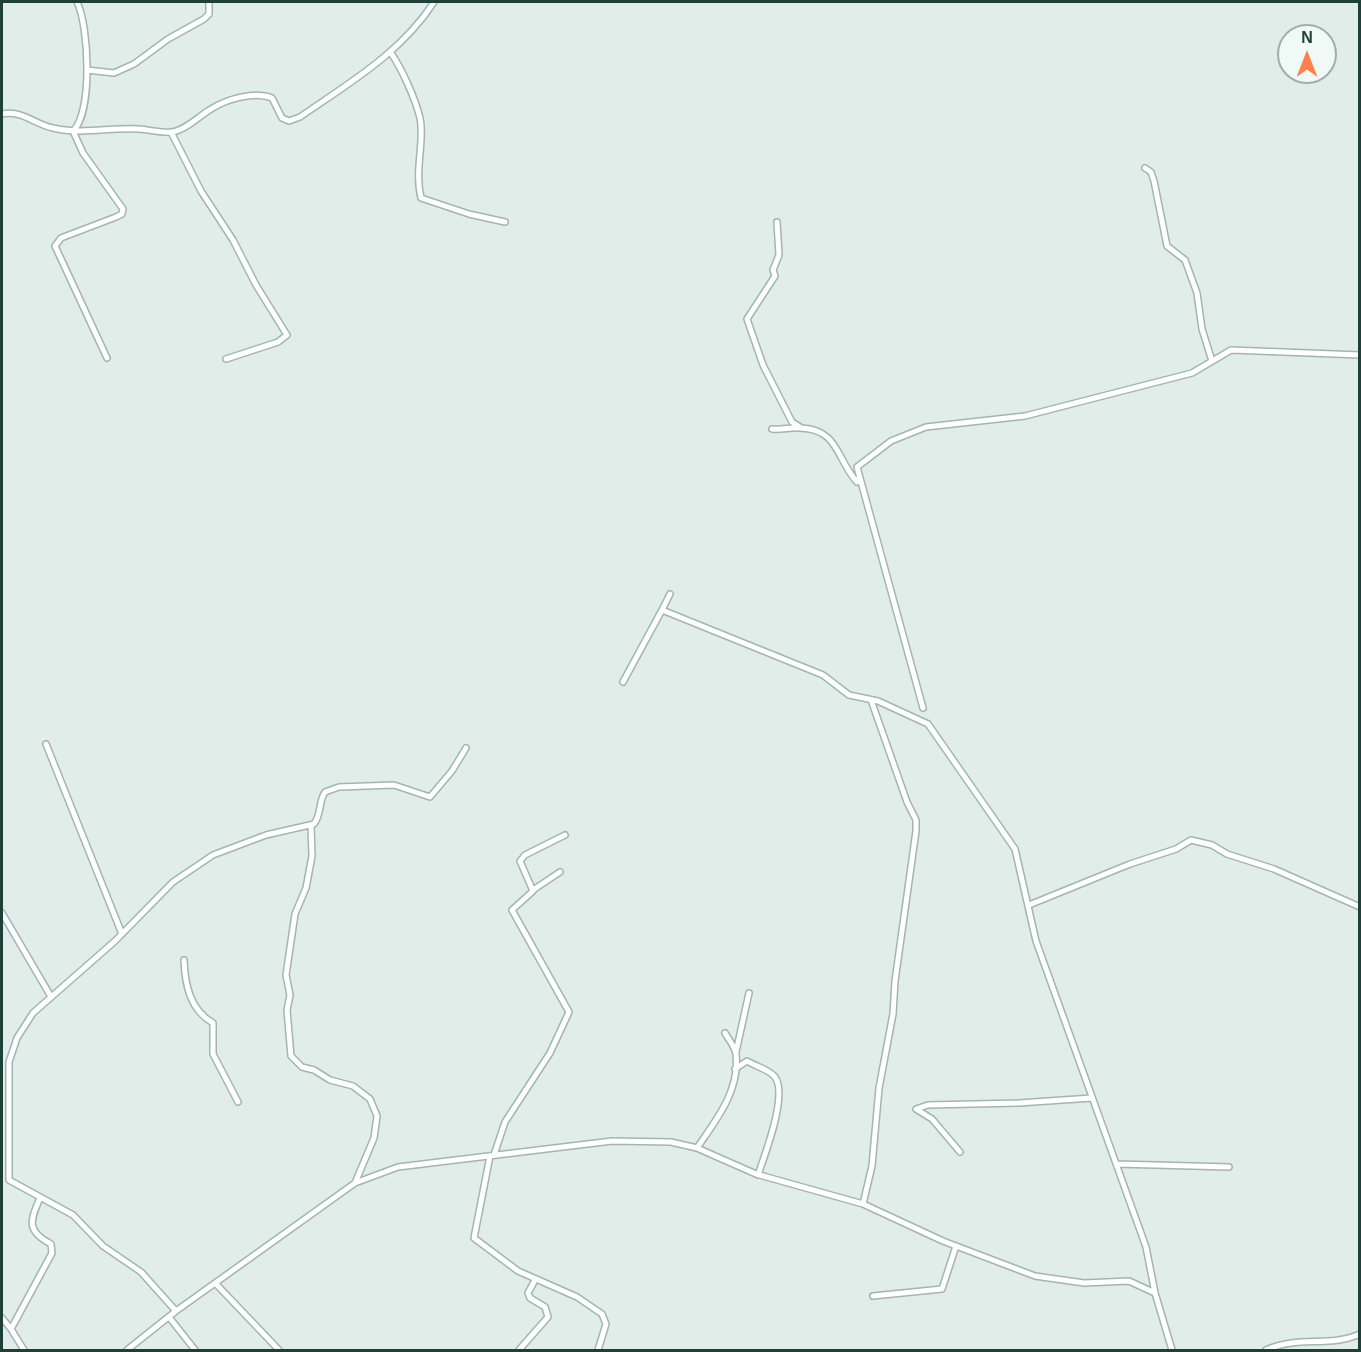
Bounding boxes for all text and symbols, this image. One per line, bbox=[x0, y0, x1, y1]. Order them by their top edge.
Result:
north arrow bbox=[1277, 24, 1337, 84]
text: N bbox=[1301, 29, 1313, 46]

